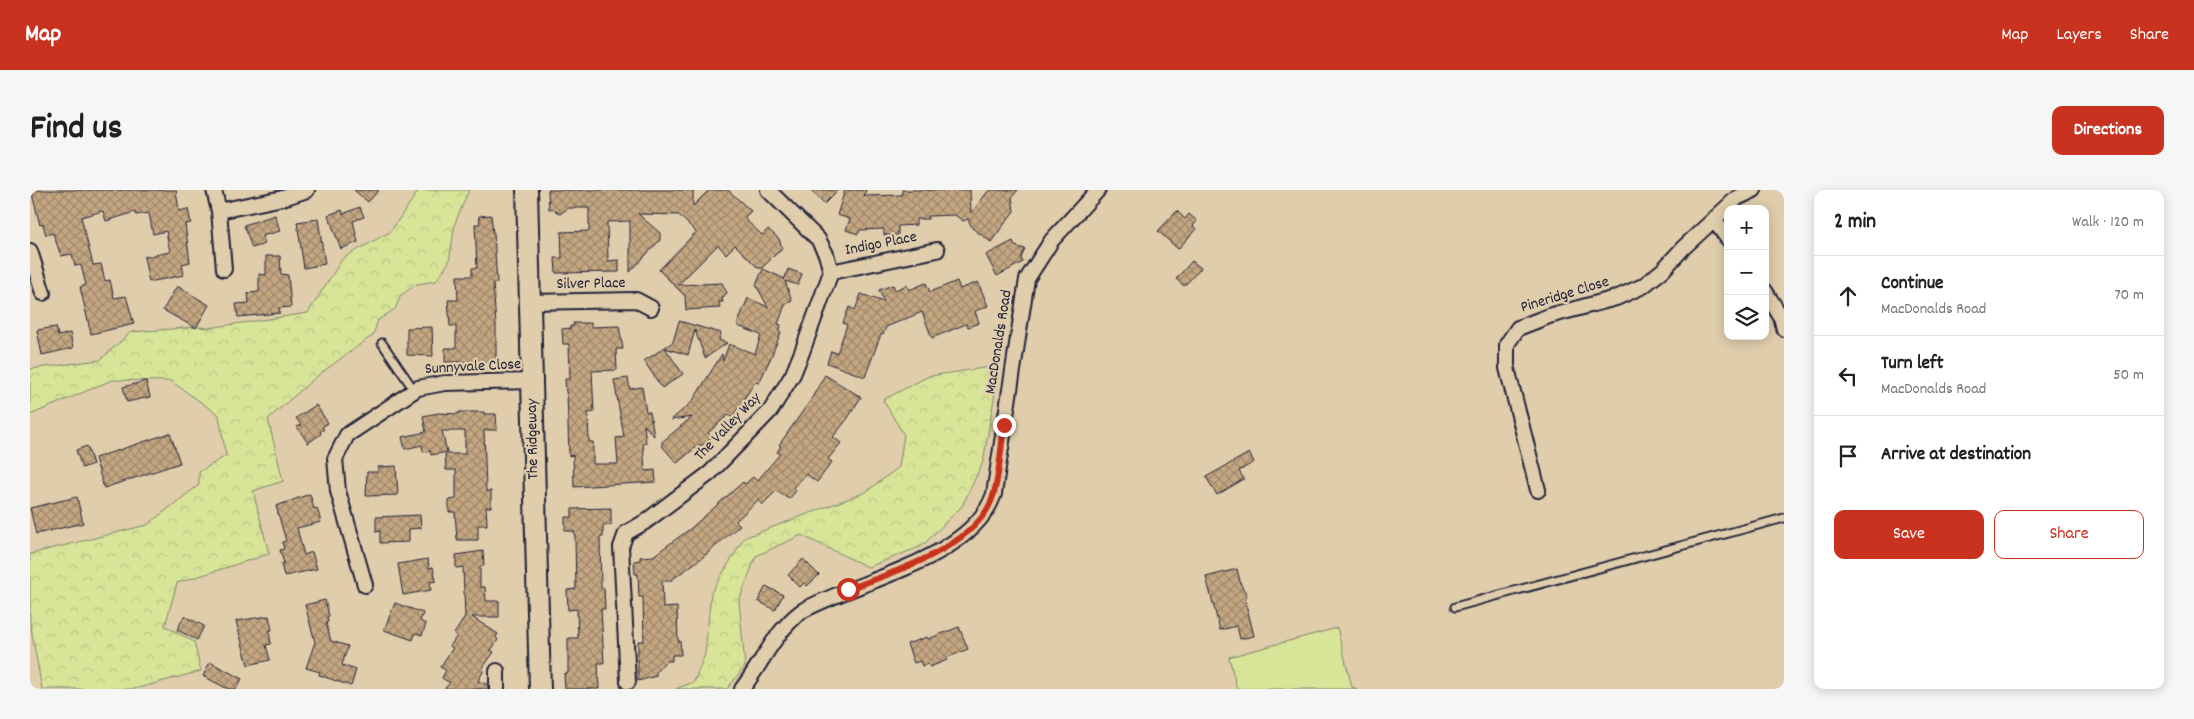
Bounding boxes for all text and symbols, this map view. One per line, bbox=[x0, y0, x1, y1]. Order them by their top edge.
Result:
text: Map bbox=[25, 18, 61, 52]
text: Map bbox=[2001, 23, 2028, 48]
text: Layers bbox=[2056, 23, 2102, 48]
text: Share bbox=[2130, 23, 2169, 48]
text: Find us bbox=[30, 105, 122, 155]
button: Directions bbox=[2052, 106, 2164, 155]
map controls bbox=[1724, 205, 1769, 340]
button: + bbox=[1724, 205, 1769, 250]
text: 2 min bbox=[1834, 208, 1876, 238]
text: Walk · 120 m bbox=[2072, 211, 2144, 234]
street label: Indigo Place bbox=[843, 226, 919, 262]
button: − bbox=[1724, 250, 1769, 295]
street label: Pineridge Close bbox=[1518, 271, 1612, 319]
text: Continue bbox=[1881, 271, 1943, 298]
street label: Silver Place bbox=[556, 272, 626, 296]
icon: ahead bbox=[1834, 282, 1862, 310]
text: 70 m bbox=[2114, 284, 2144, 307]
street label: MacDonalds Road bbox=[979, 288, 1019, 396]
button: layers bbox=[1724, 295, 1769, 340]
text: MacDonalds Road bbox=[1881, 298, 1986, 321]
text: Turn left bbox=[1881, 351, 1944, 378]
street label: Sunnyvale Close bbox=[424, 353, 522, 381]
icon: left bbox=[1834, 362, 1862, 390]
text: 50 m bbox=[2113, 364, 2144, 387]
text: MacDonalds Road bbox=[1881, 378, 1986, 401]
street label: The Valley Way bbox=[689, 387, 767, 466]
street label: The Ridgeway bbox=[521, 398, 545, 480]
route end bbox=[993, 414, 1016, 437]
icon: arrive bbox=[1834, 442, 1862, 470]
text: Arrive at destination bbox=[1881, 442, 2031, 469]
button: Save bbox=[1834, 510, 1984, 559]
button: Share bbox=[1994, 510, 2144, 559]
route start bbox=[837, 578, 860, 601]

